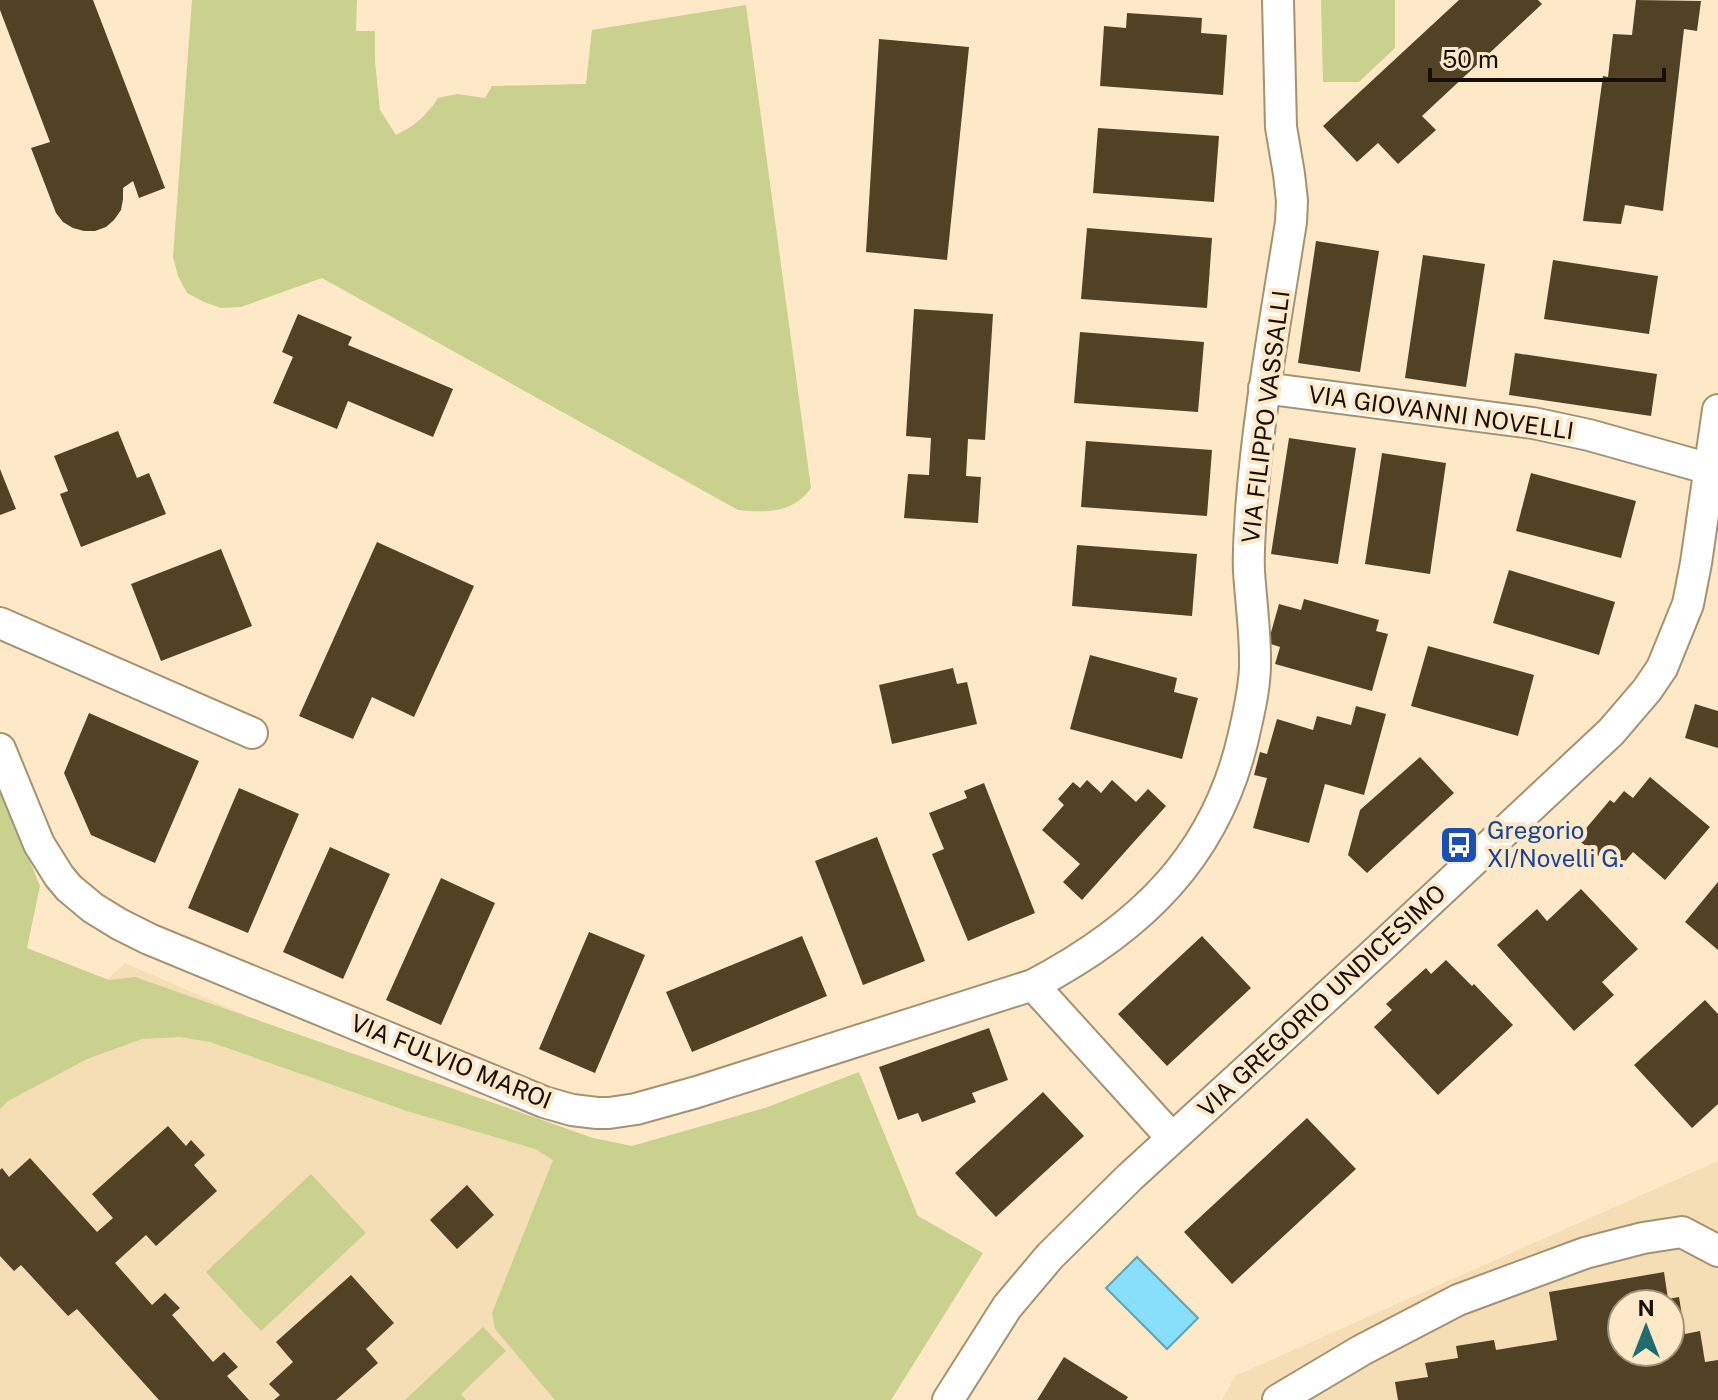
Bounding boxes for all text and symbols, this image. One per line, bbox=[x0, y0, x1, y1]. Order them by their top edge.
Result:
scale bar bbox=[1430, 32, 1664, 82]
text: 50 m bbox=[1442, 45, 1499, 73]
street label: VIA FILIPPO VASSALLI bbox=[1236, 289, 1294, 545]
street label: VIA GIOVANNI NOVELLI bbox=[1307, 380, 1576, 445]
place label: Gregorio XI/Novelli G. bbox=[1487, 816, 1624, 872]
bus stop icon: Gregorio XI/Novelli G. bbox=[1438, 824, 1480, 866]
street label: VIA GREGORIO UNDICESIMO bbox=[1192, 878, 1451, 1122]
street label: VIA FULVIO MAROI bbox=[347, 1008, 556, 1114]
north arrow bbox=[1606, 1288, 1686, 1368]
text: N bbox=[1637, 1295, 1655, 1321]

